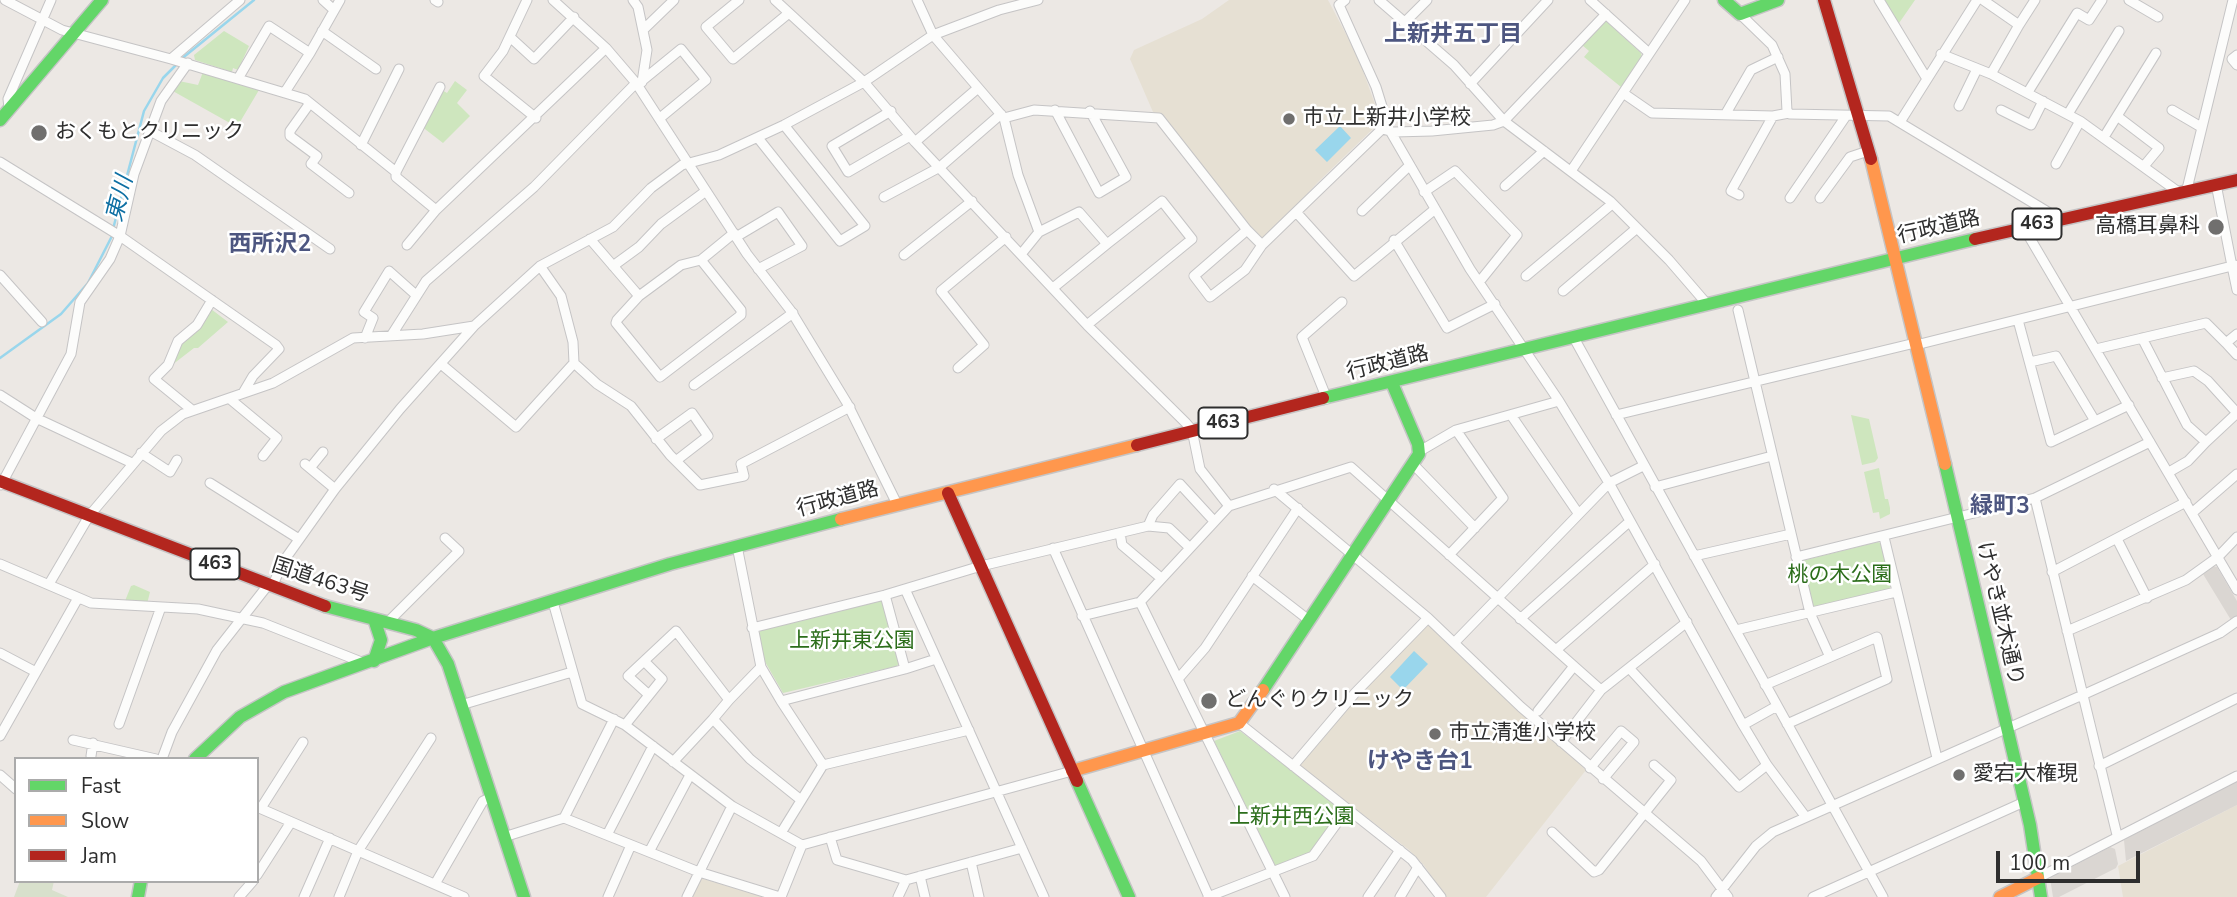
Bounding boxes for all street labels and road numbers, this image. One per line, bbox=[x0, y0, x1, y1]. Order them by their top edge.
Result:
street label: 行政道路 bbox=[1895, 206, 1983, 250]
road number: 463 bbox=[2012, 208, 2062, 240]
street label: 行政道路 bbox=[1344, 342, 1432, 386]
road number: 463 bbox=[1198, 408, 1248, 438]
street label: 行政道路 bbox=[794, 477, 882, 523]
street label: けやき並木通り bbox=[1970, 540, 2028, 688]
road number: 463 bbox=[190, 548, 240, 580]
street label: 国道463号 bbox=[268, 553, 372, 609]

